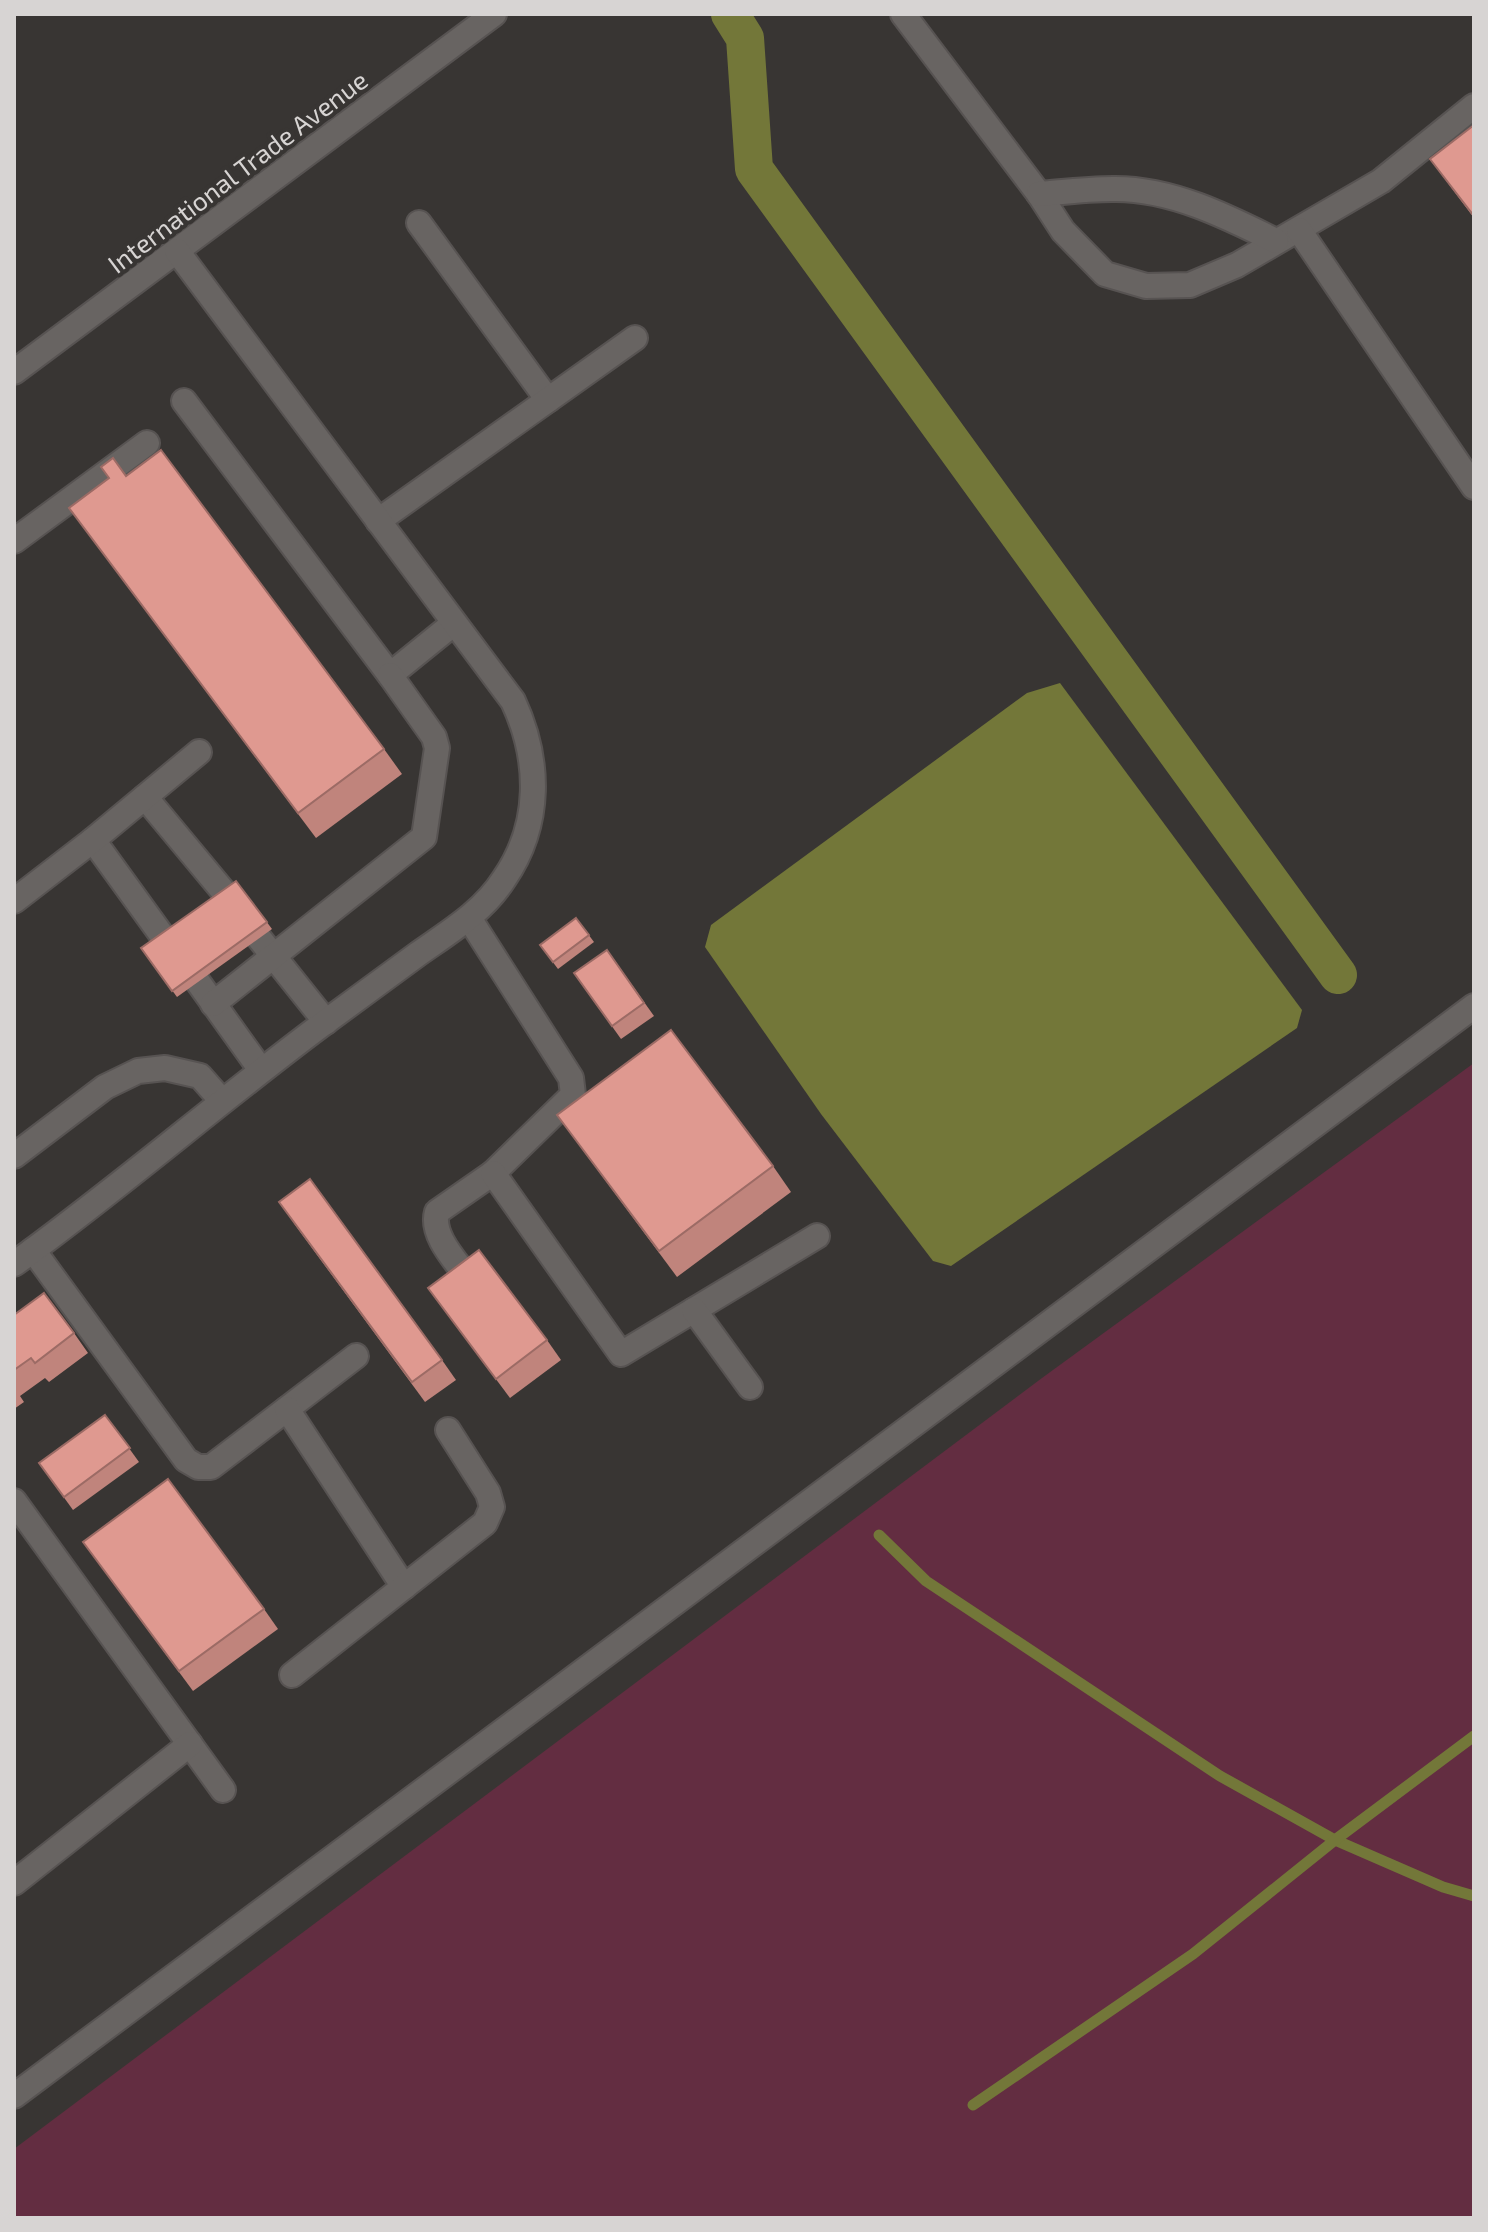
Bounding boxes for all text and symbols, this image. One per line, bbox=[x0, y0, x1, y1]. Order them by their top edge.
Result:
street label: International Trade Avenue bbox=[101, 63, 373, 279]

